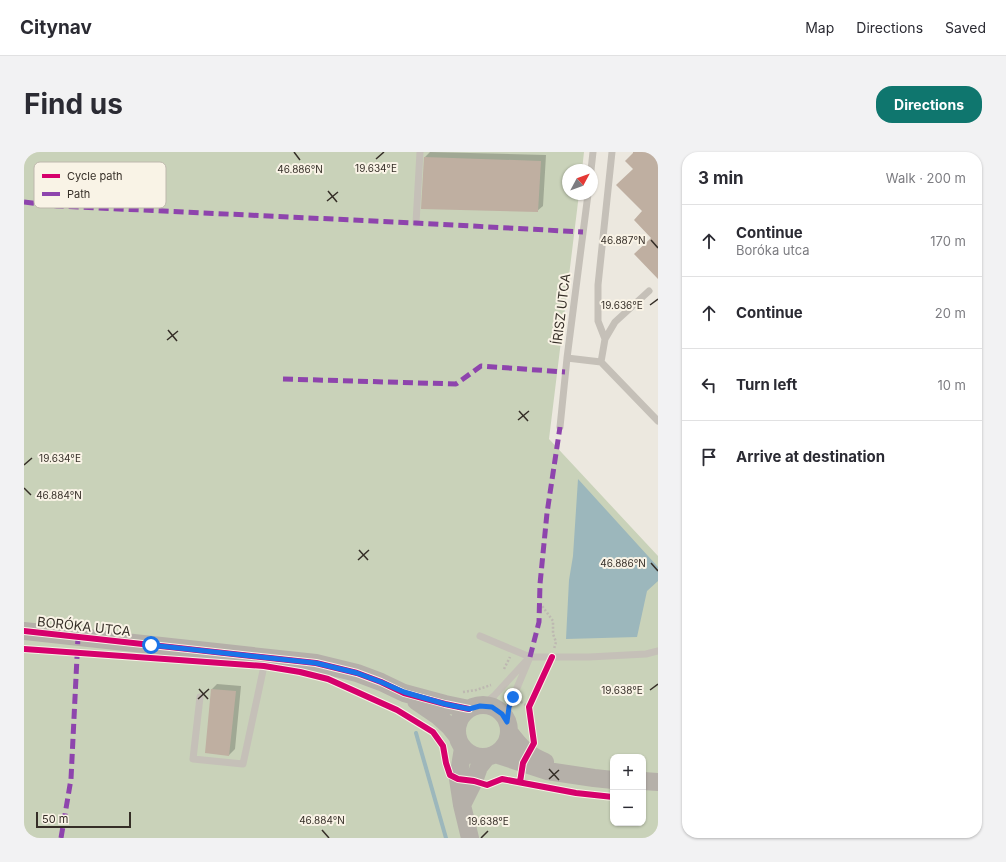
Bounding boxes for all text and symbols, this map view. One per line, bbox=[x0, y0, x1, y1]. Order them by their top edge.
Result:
text: Citynav bbox=[20, 16, 92, 39]
text: Map bbox=[805, 19, 834, 36]
text: Directions bbox=[856, 19, 923, 36]
text: Saved bbox=[945, 19, 986, 36]
button: Directions bbox=[876, 86, 982, 123]
text: Find us bbox=[24, 87, 123, 121]
legend bbox=[34, 162, 166, 208]
text: 19.634°E bbox=[355, 162, 397, 174]
text: 46.886°N bbox=[277, 163, 323, 175]
north arrow bbox=[562, 164, 598, 200]
text: 3 min bbox=[698, 168, 744, 188]
text: Cycle path bbox=[67, 169, 123, 183]
text: Walk · 200 m bbox=[886, 170, 966, 186]
text: Path bbox=[67, 187, 90, 201]
text: Continue bbox=[736, 223, 803, 242]
icon: ahead bbox=[698, 230, 720, 252]
text: 170 m bbox=[930, 233, 966, 249]
text: 46.887°N bbox=[600, 234, 646, 246]
text: Boróka utca bbox=[736, 242, 810, 258]
street label: ÍRISZ UTCA bbox=[549, 273, 573, 345]
text: 19.636°E bbox=[601, 299, 643, 311]
icon: ahead bbox=[698, 302, 720, 324]
text: Continue bbox=[736, 303, 803, 322]
text: 20 m bbox=[935, 305, 966, 321]
icon: left bbox=[698, 374, 720, 396]
text: Turn left bbox=[736, 375, 797, 394]
text: 10 m bbox=[937, 377, 966, 393]
icon: arrive bbox=[698, 446, 720, 468]
text: Arrive at destination bbox=[736, 447, 885, 466]
text: 19.634°E bbox=[39, 452, 81, 464]
text: 46.884°N bbox=[36, 489, 82, 501]
text: 46.886°N bbox=[600, 557, 646, 569]
street label: BORÓKA UTCA bbox=[36, 613, 132, 639]
route start bbox=[142, 636, 160, 654]
text: 19.638°E bbox=[601, 684, 643, 696]
route end bbox=[504, 688, 522, 706]
map controls bbox=[610, 754, 646, 826]
button: + bbox=[610, 754, 646, 790]
button: − bbox=[610, 790, 646, 826]
scale bar bbox=[36, 810, 131, 829]
text: 50 m bbox=[42, 812, 68, 826]
text: 46.884°N bbox=[299, 814, 345, 826]
text: 19.638°E bbox=[467, 815, 509, 827]

